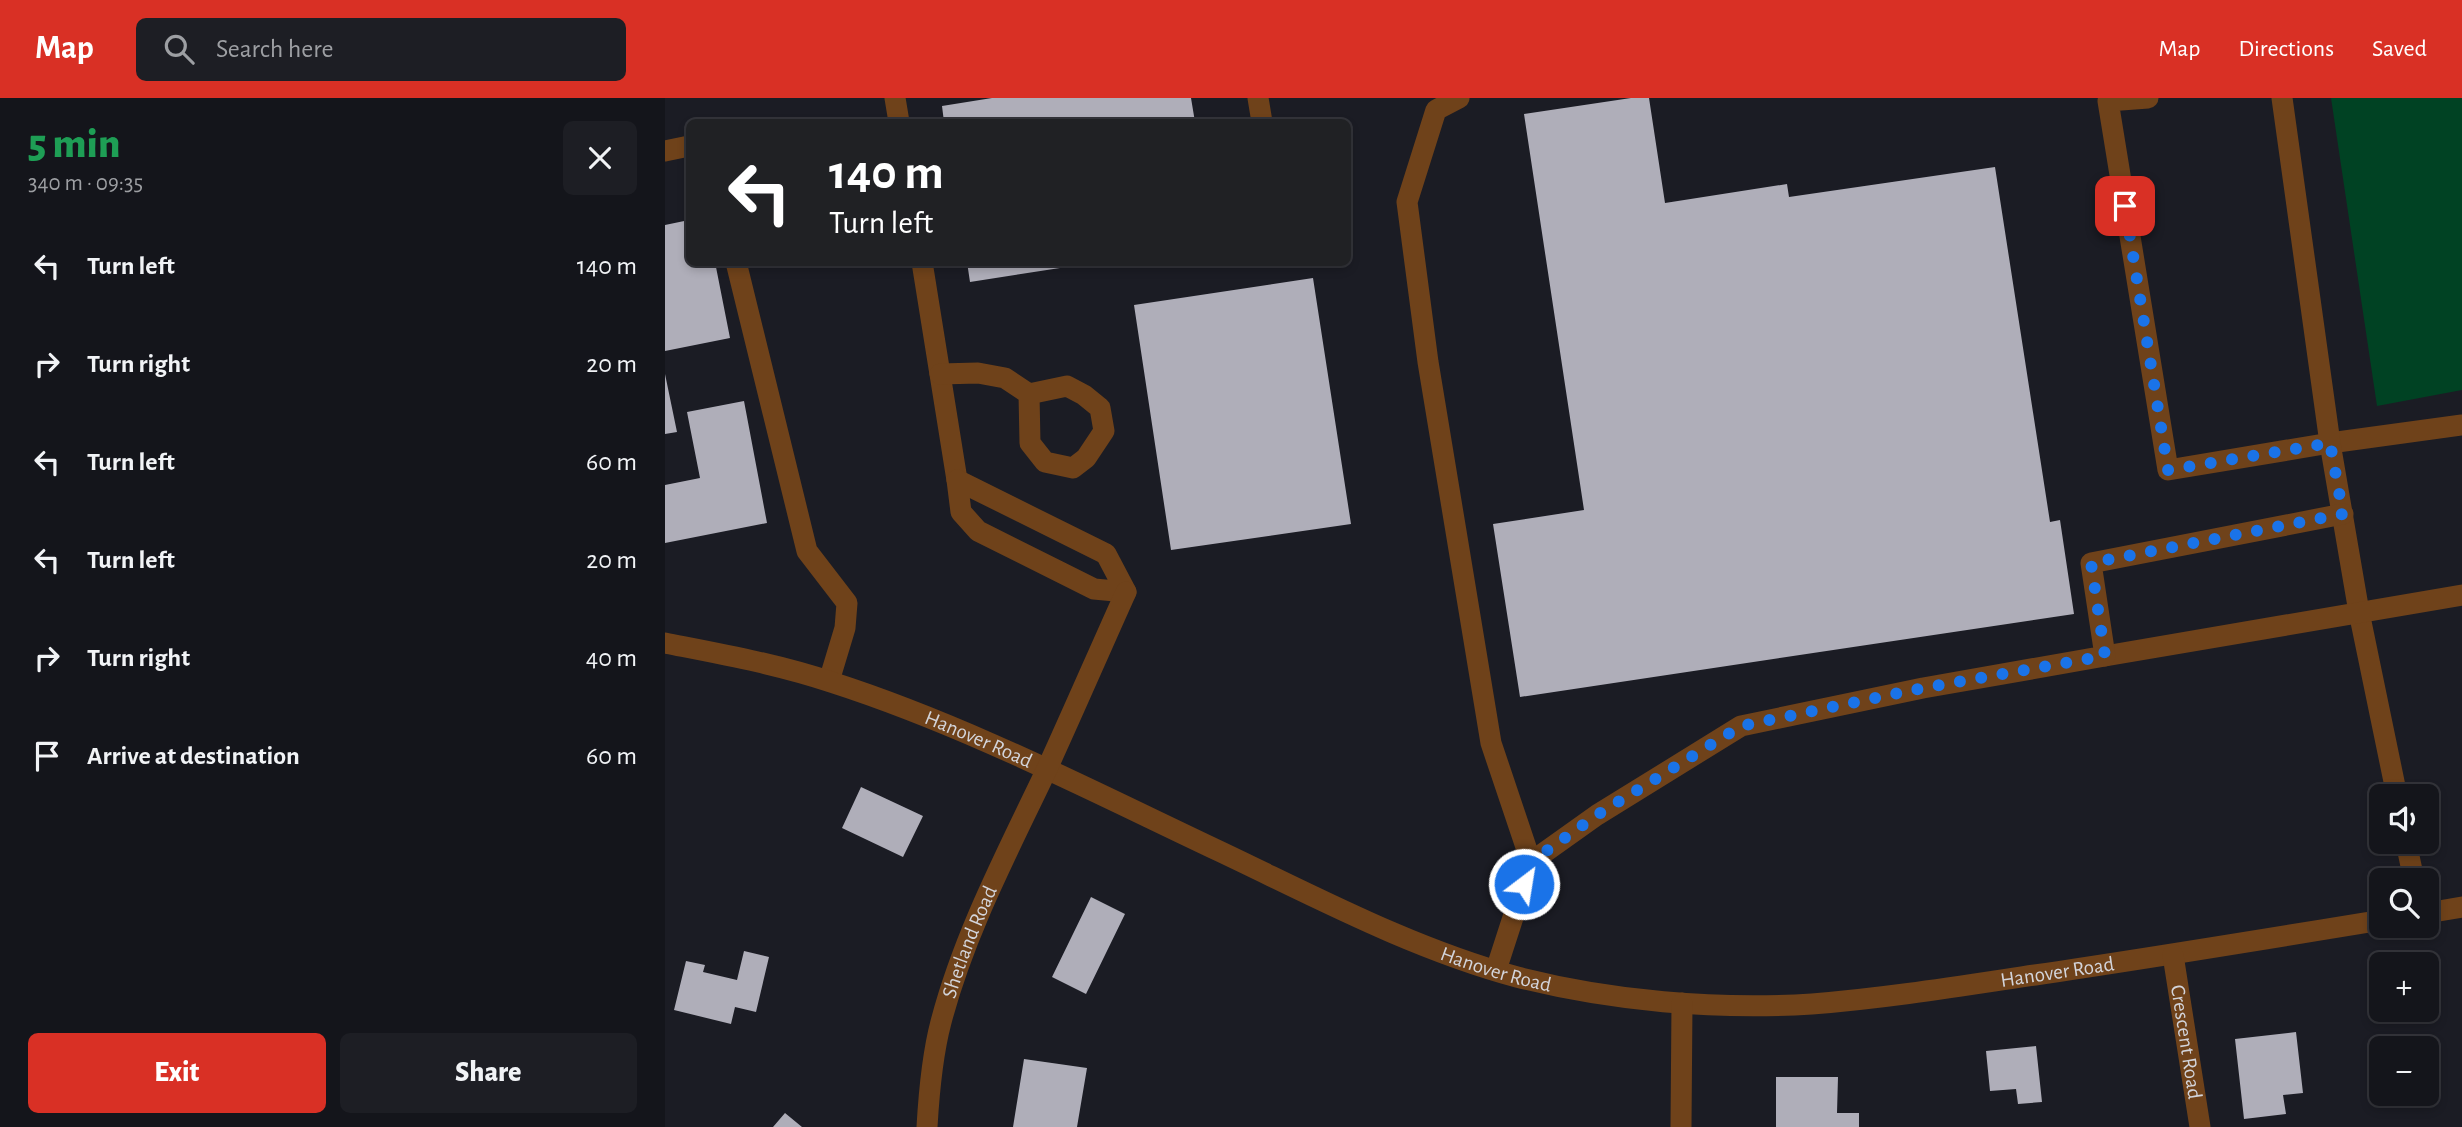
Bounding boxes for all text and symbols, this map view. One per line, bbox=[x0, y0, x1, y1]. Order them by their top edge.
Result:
search box bbox=[136, 18, 626, 81]
icon: search bbox=[160, 30, 198, 68]
text: Map bbox=[35, 32, 94, 65]
text: Search here bbox=[216, 36, 334, 62]
text: Map bbox=[2158, 37, 2200, 61]
text: Directions bbox=[2238, 37, 2334, 61]
text: Saved bbox=[2372, 37, 2427, 61]
button: close bbox=[563, 121, 637, 195]
text: 5 min bbox=[28, 123, 120, 165]
icon: left bbox=[714, 147, 805, 238]
text: 140 m bbox=[829, 149, 944, 198]
text: 340 m · 09:35 bbox=[28, 172, 143, 195]
pin bbox=[2095, 176, 2155, 236]
icon: arrive bbox=[2106, 187, 2144, 225]
text: Turn left bbox=[829, 207, 933, 239]
icon: left bbox=[28, 247, 66, 285]
text: Turn left bbox=[87, 253, 175, 279]
text: 140 m bbox=[577, 253, 637, 279]
icon: right bbox=[28, 345, 66, 383]
text: Turn right bbox=[87, 351, 190, 377]
text: 20 m bbox=[586, 351, 637, 377]
icon: left bbox=[28, 443, 66, 481]
text: Turn left bbox=[87, 449, 175, 475]
text: 60 m bbox=[586, 449, 637, 475]
icon: left bbox=[28, 541, 66, 579]
text: Turn left bbox=[87, 547, 175, 573]
text: 20 m bbox=[586, 547, 637, 573]
icon: right bbox=[28, 639, 66, 677]
text: Turn right bbox=[87, 645, 190, 671]
text: 40 m bbox=[586, 645, 637, 671]
street label: Hanover Road bbox=[922, 707, 1036, 771]
icon: arrive bbox=[28, 737, 66, 775]
text: Arrive at destination bbox=[87, 743, 300, 769]
text: 60 m bbox=[586, 743, 637, 769]
map controls bbox=[2369, 784, 2439, 1106]
button: sound bbox=[2369, 784, 2439, 854]
position arrow bbox=[1487, 847, 1561, 921]
button: search bbox=[2369, 868, 2439, 938]
street label: Shetland Road bbox=[938, 882, 1000, 1001]
street label: Hanover Road bbox=[1438, 943, 1554, 995]
button: + bbox=[2369, 952, 2439, 1022]
street label: Hanover Road bbox=[1999, 953, 2116, 991]
street label: Crescent Road bbox=[2167, 983, 2206, 1101]
button: Exit bbox=[28, 1033, 326, 1113]
button: Share bbox=[340, 1033, 637, 1113]
button: − bbox=[2369, 1036, 2439, 1106]

